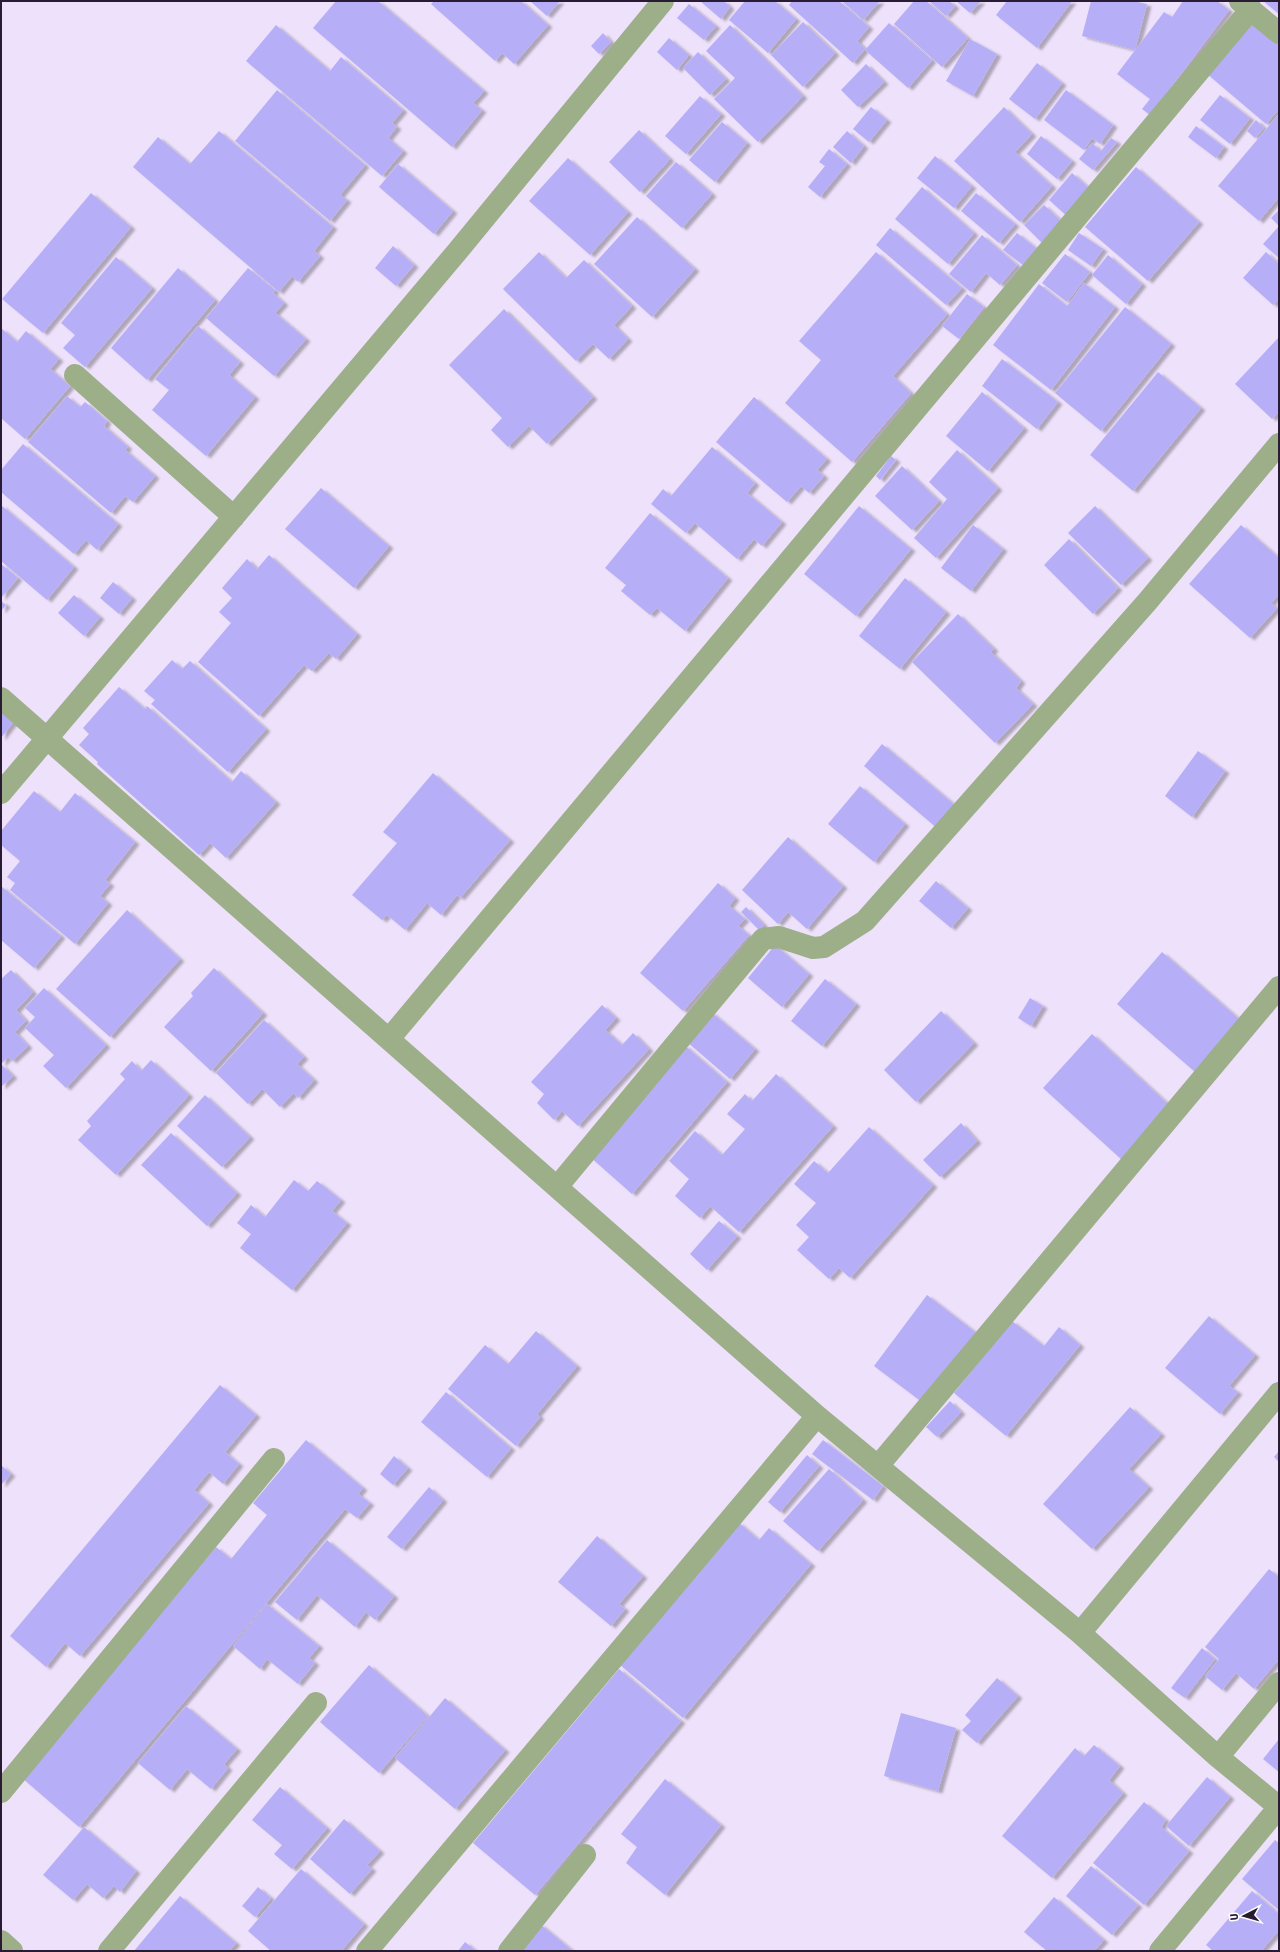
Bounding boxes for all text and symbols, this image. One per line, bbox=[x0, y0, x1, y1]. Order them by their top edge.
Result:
north arrow bbox=[1224, 1896, 1264, 1936]
text: U bbox=[1228, 1913, 1240, 1921]

